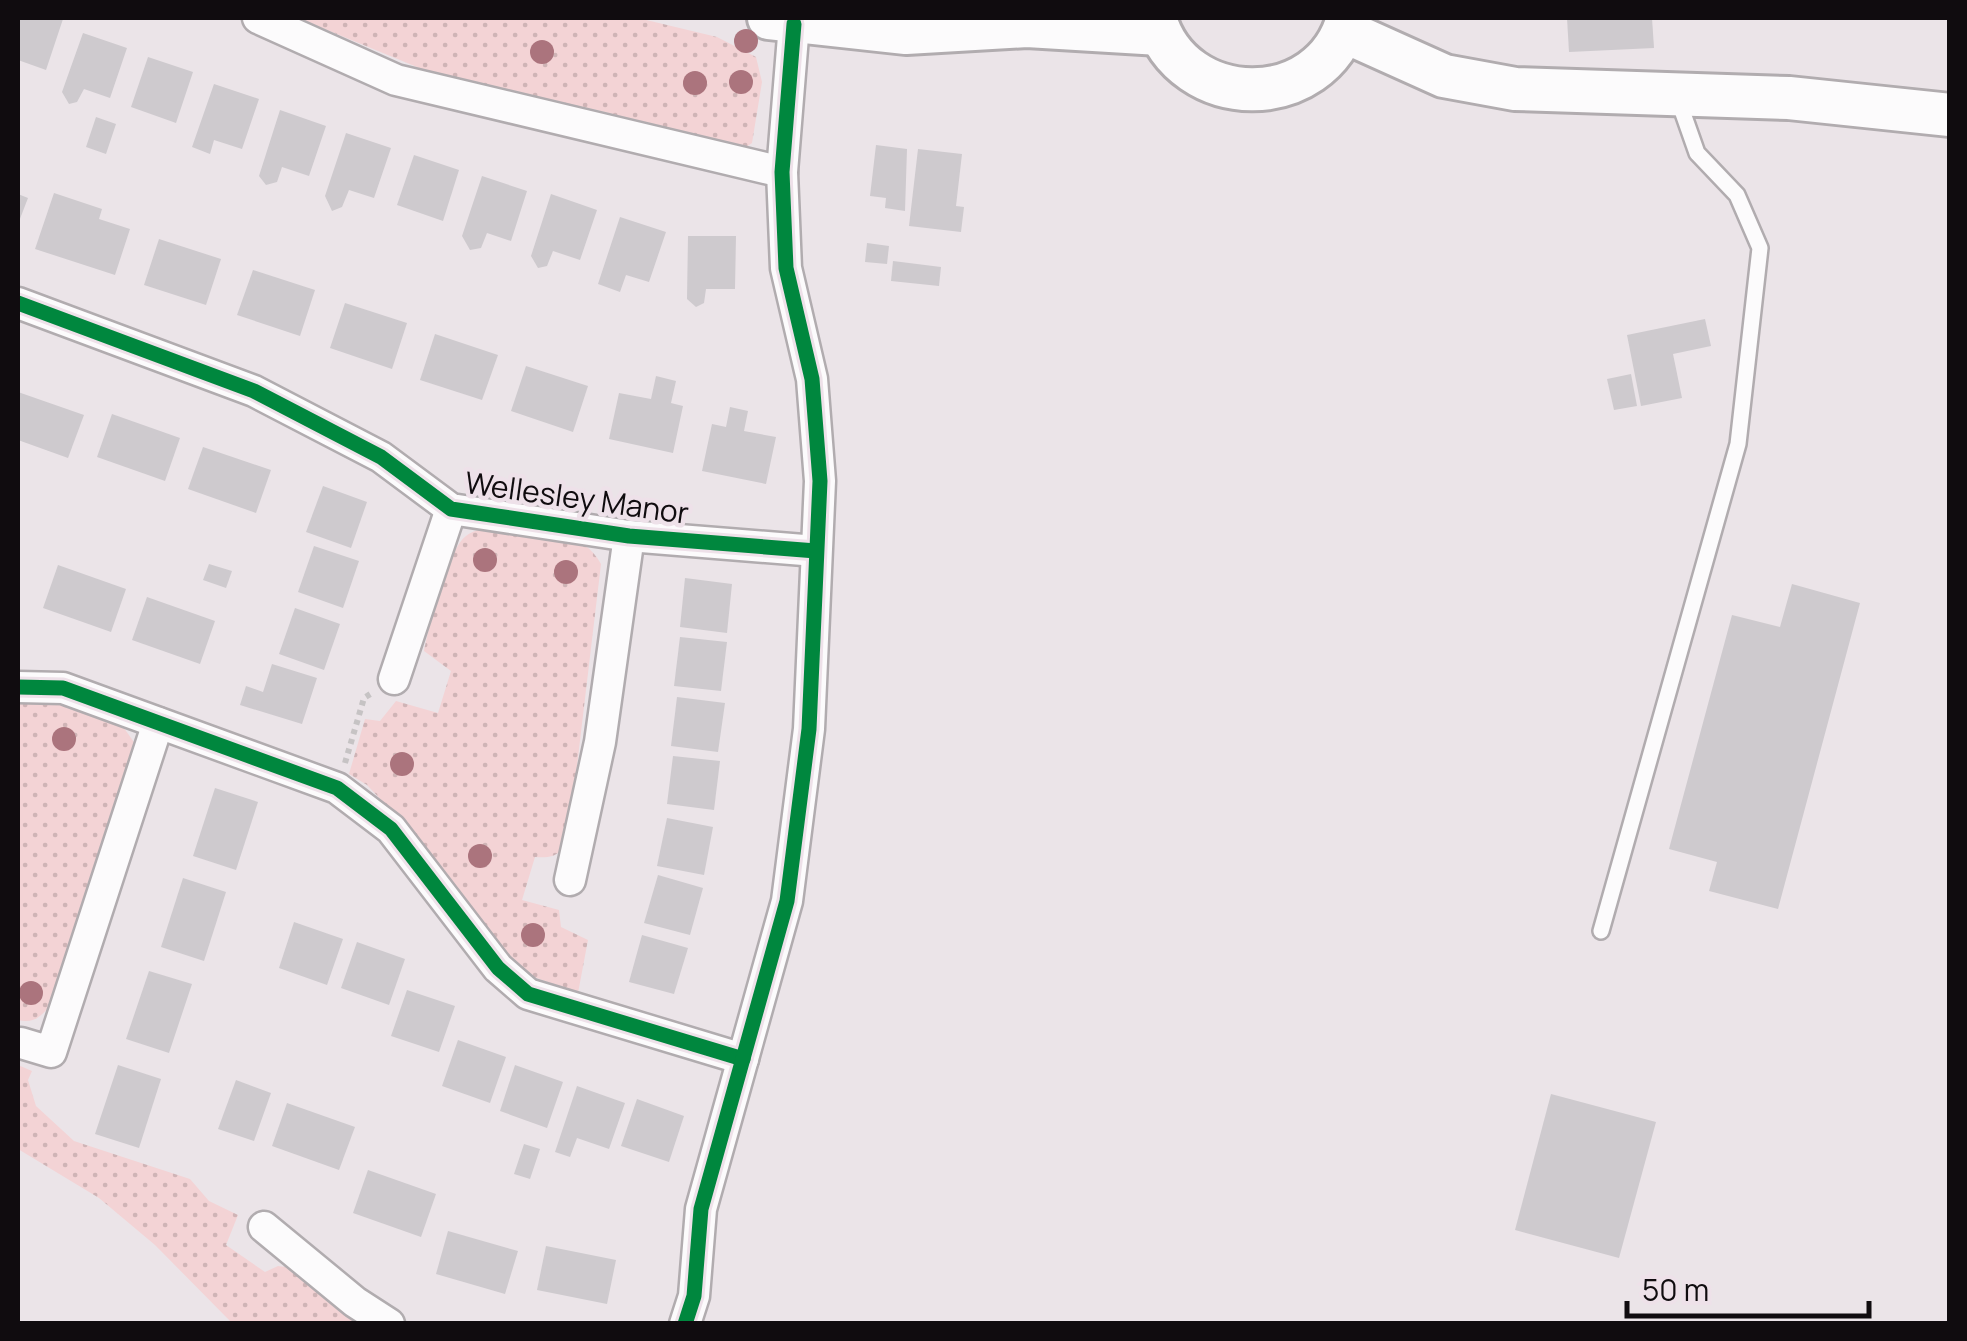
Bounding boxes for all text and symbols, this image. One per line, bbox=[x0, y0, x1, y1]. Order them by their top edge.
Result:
street label: Wellesley Manor bbox=[463, 461, 692, 533]
scale bar bbox=[1627, 1256, 1870, 1318]
text: 50 m bbox=[1642, 1269, 1709, 1310]

